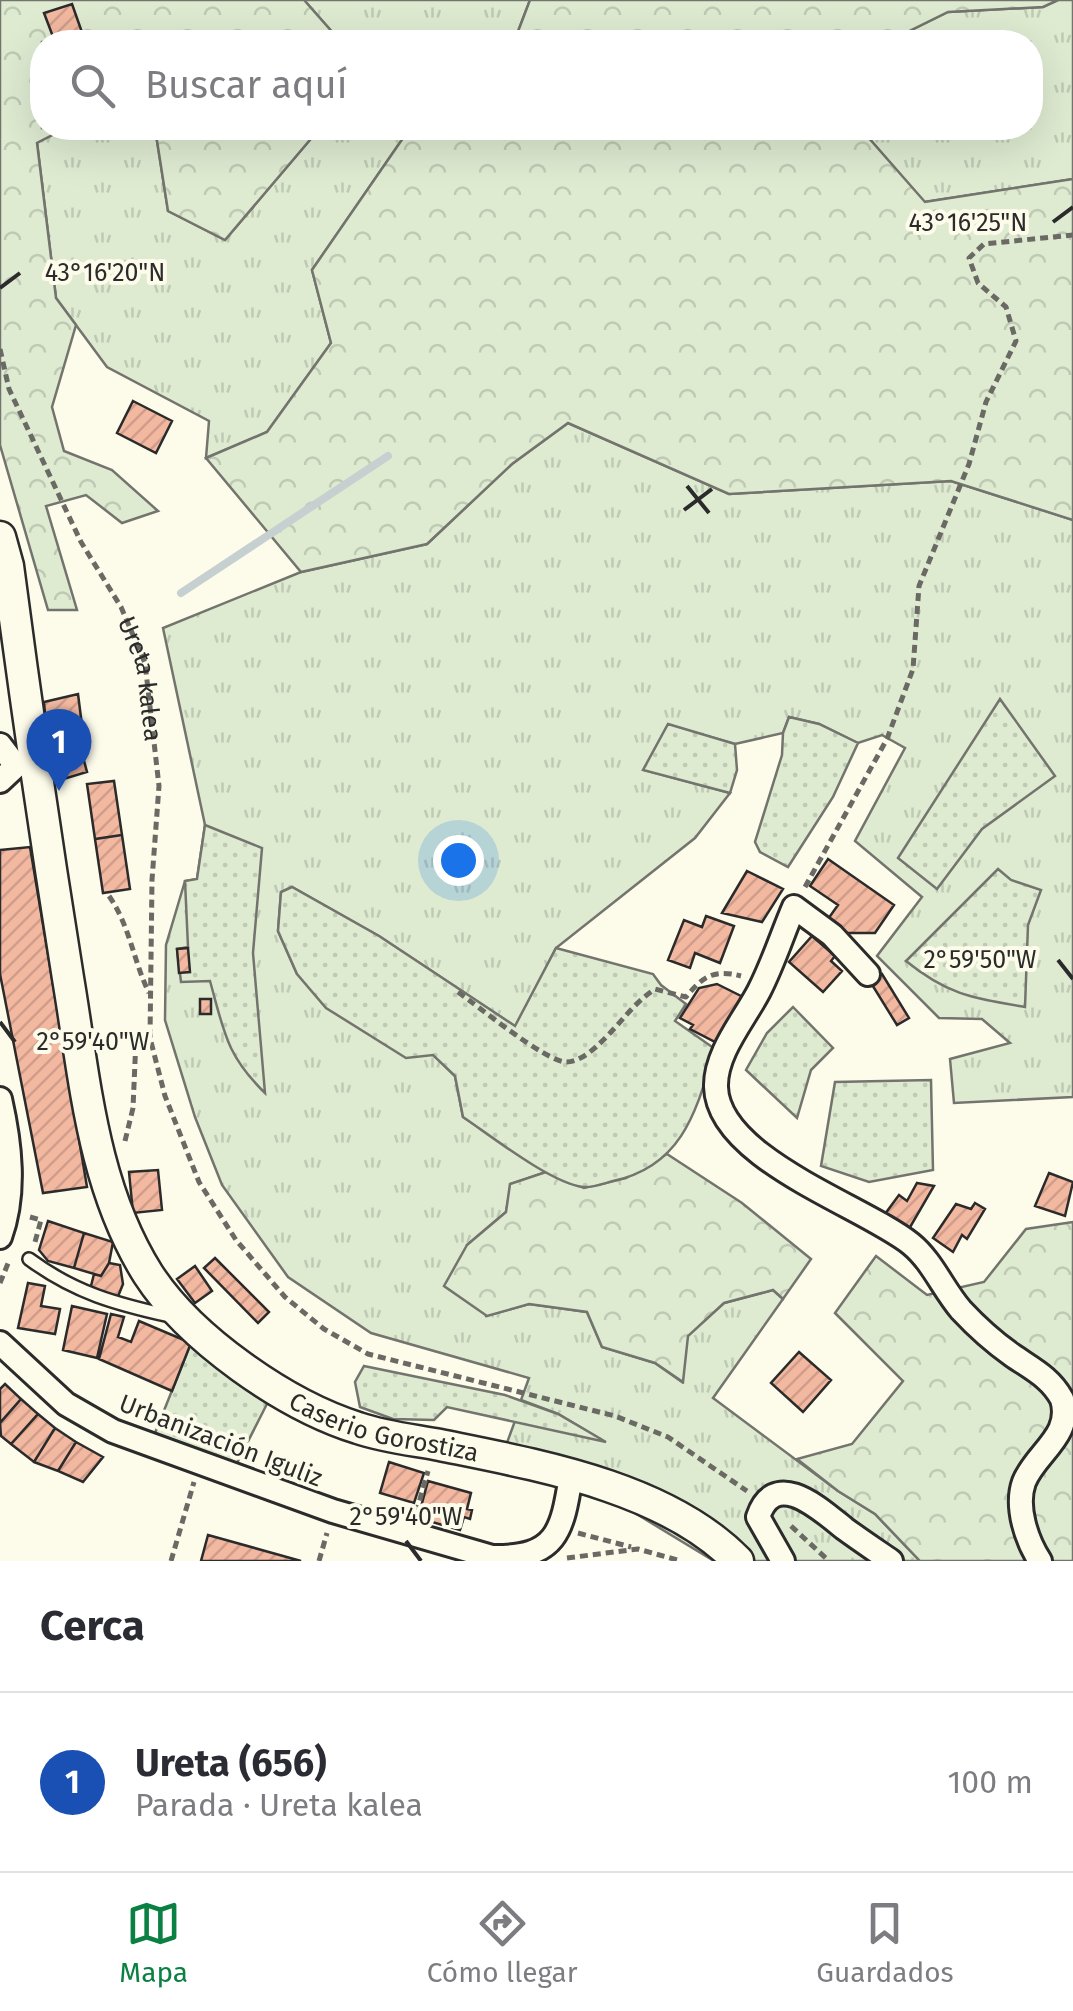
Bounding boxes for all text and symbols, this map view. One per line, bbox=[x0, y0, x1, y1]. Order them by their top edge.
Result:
search box bbox=[30, 30, 1043, 140]
icon: search bbox=[65, 58, 120, 113]
text: Buscar aquí bbox=[145, 62, 347, 108]
text: 43°16'25"N bbox=[909, 208, 1027, 238]
text: 43°16'20"N bbox=[45, 258, 165, 288]
street label: Ureta kalea bbox=[111, 612, 168, 743]
pin: 1 bbox=[27, 708, 92, 791]
your location bbox=[433, 835, 484, 886]
text: 2°59'50"W bbox=[923, 945, 1037, 975]
text: 2°59'40"W bbox=[37, 1027, 150, 1057]
street label: Caserio Gorostiza bbox=[284, 1386, 481, 1468]
street label: Urbanización Iguliz bbox=[115, 1388, 326, 1494]
text: 2°59'40"W bbox=[350, 1502, 463, 1532]
text: Cerca bbox=[40, 1601, 145, 1651]
text: Ureta (656) bbox=[135, 1740, 327, 1786]
text: 1 bbox=[65, 1763, 80, 1801]
text: 100 m bbox=[948, 1763, 1033, 1801]
text: Parada · Ureta kalea bbox=[135, 1786, 423, 1824]
tab: Mapa bbox=[119, 1896, 188, 1989]
tab: Cómo llegar bbox=[427, 1896, 578, 1989]
tab: Guardados bbox=[816, 1896, 954, 1989]

